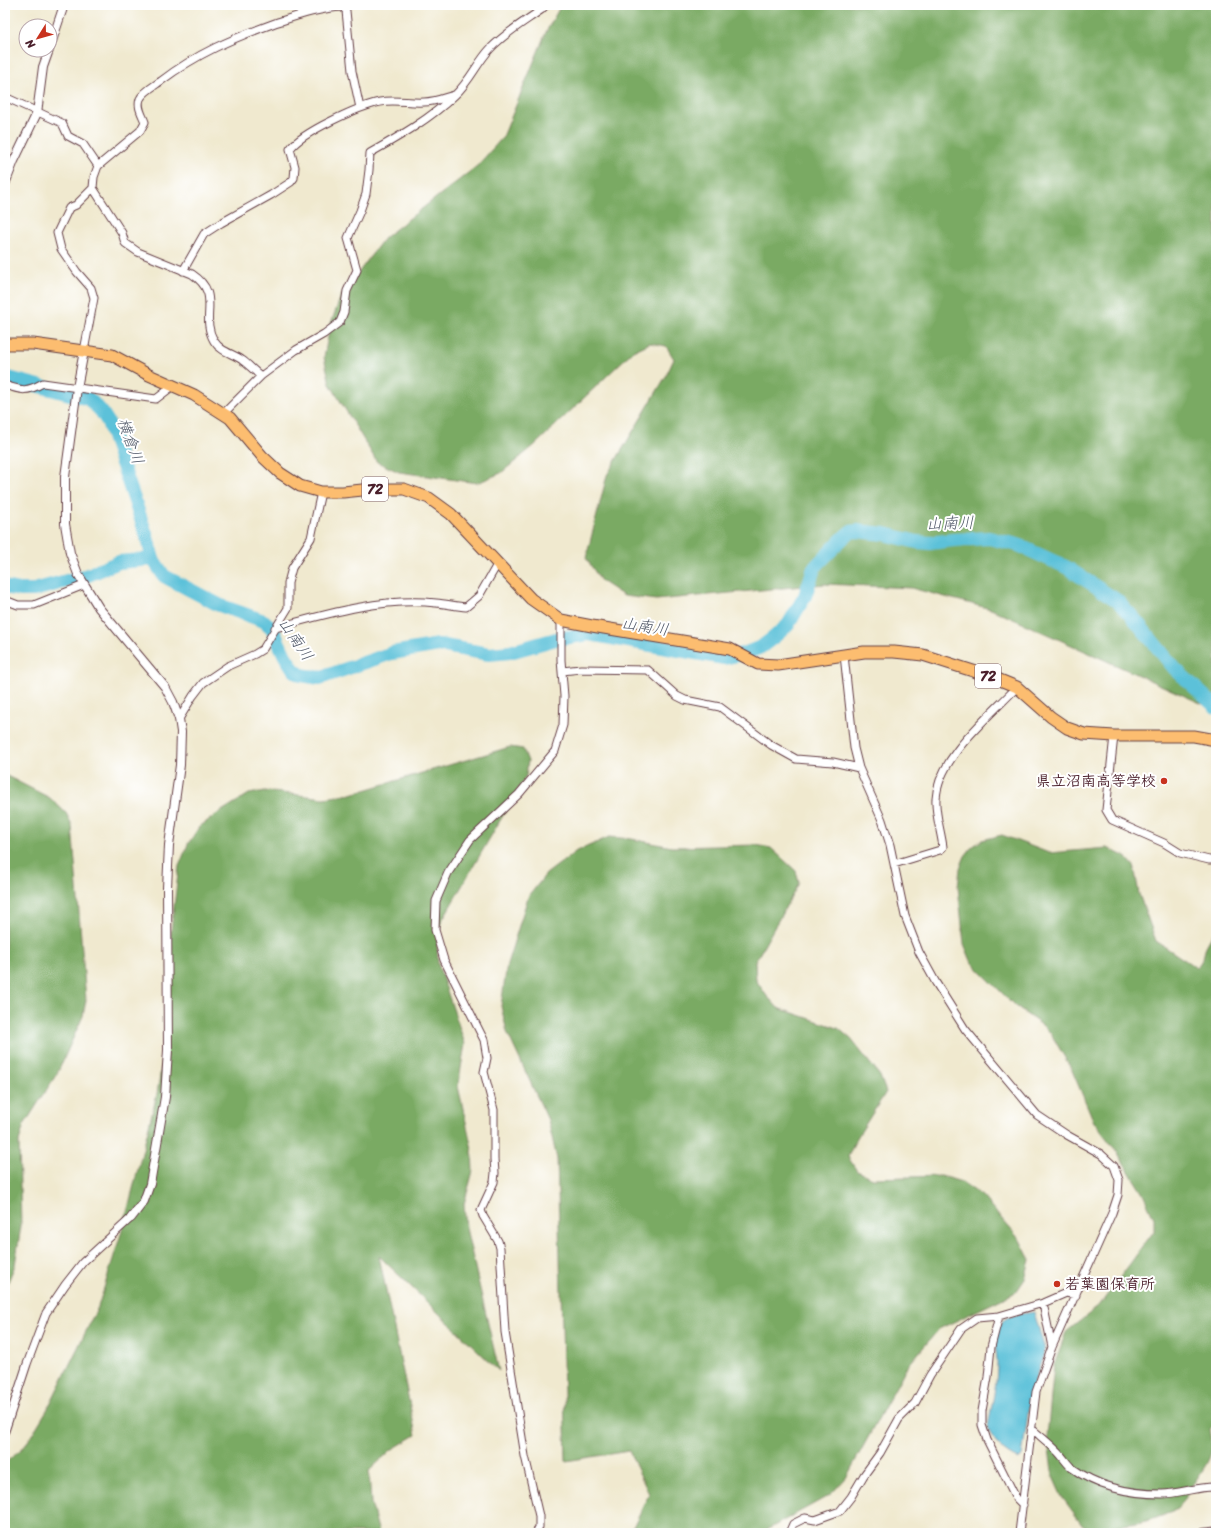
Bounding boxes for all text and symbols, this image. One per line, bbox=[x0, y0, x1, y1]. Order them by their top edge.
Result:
north arrow bbox=[18, 18, 58, 58]
text: N bbox=[20, 35, 41, 53]
water label: 横倉川 bbox=[109, 413, 153, 469]
road number: 72 bbox=[362, 477, 388, 501]
water label: 山南川 bbox=[926, 508, 974, 538]
water label: 山南川 bbox=[619, 608, 671, 644]
water label: 山南川 bbox=[271, 611, 321, 667]
road number: 72 bbox=[975, 664, 1001, 688]
place label: 県立沼南高等学校 bbox=[1036, 768, 1156, 794]
marker: 県立沼南高等学校 bbox=[1159, 776, 1169, 786]
place label: 若葉園保育所 bbox=[1065, 1271, 1155, 1297]
marker: 若葉園保育所 bbox=[1052, 1279, 1062, 1289]

